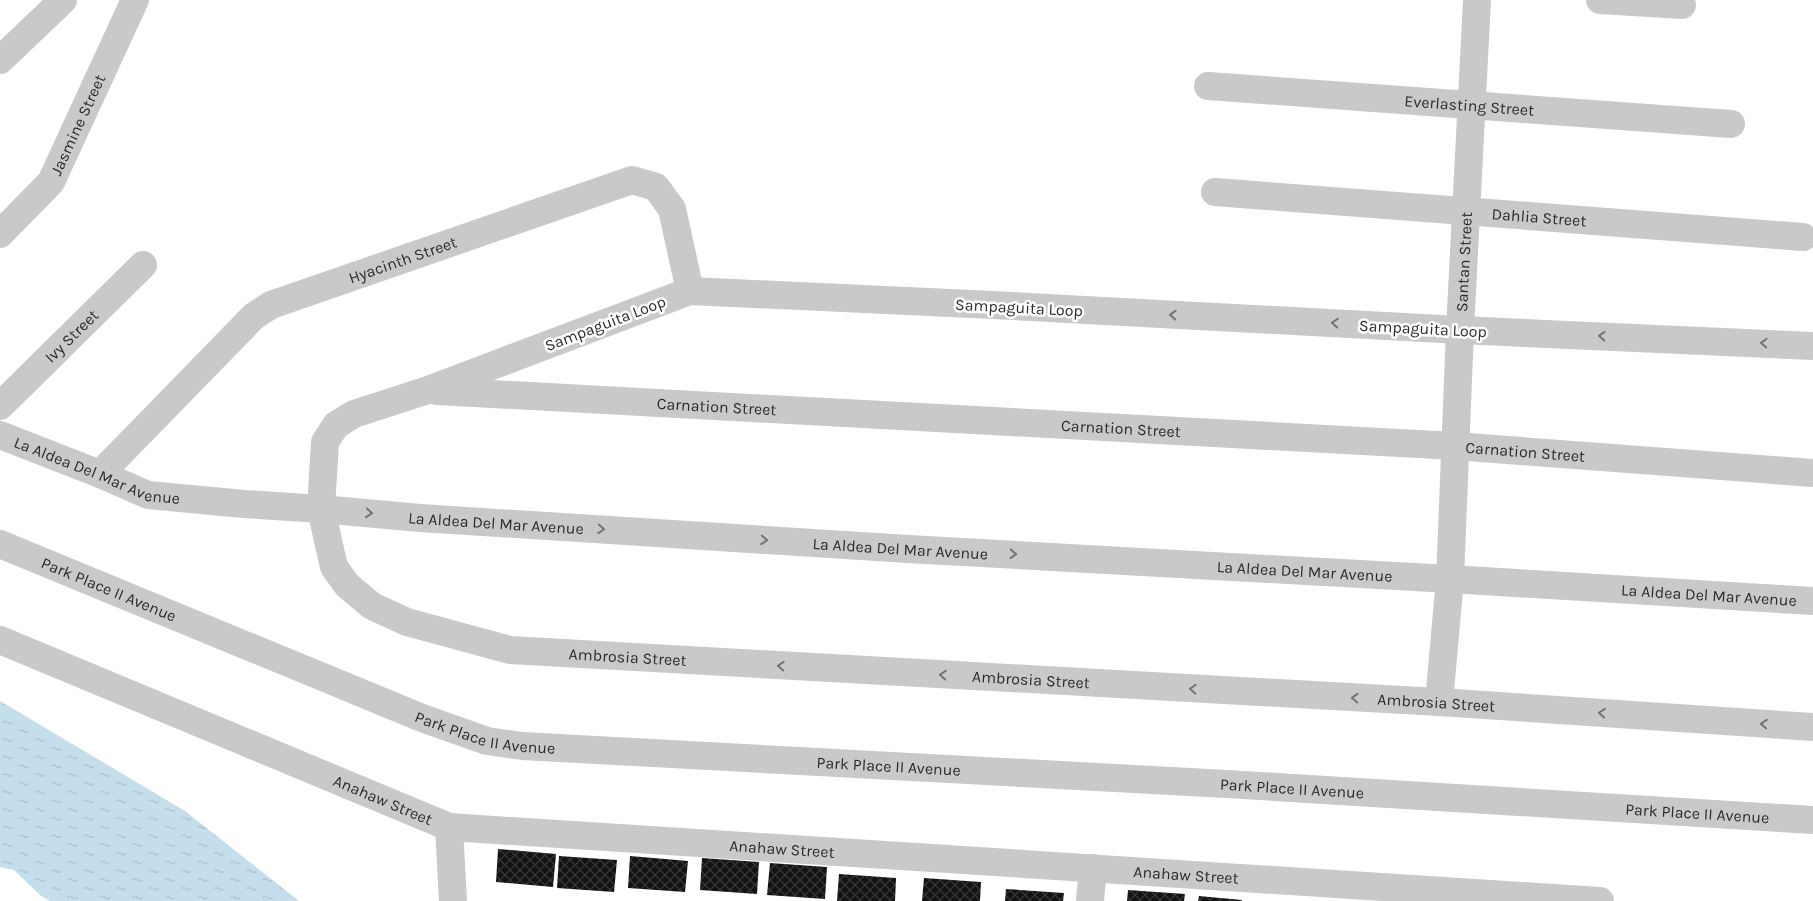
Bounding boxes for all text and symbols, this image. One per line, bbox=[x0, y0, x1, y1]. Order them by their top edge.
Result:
street label: Jasmine Street bbox=[46, 71, 109, 178]
street label: Everlasting Street bbox=[1404, 91, 1535, 120]
street label: Dahlia Street bbox=[1491, 204, 1587, 230]
street label: Santan Street bbox=[1452, 211, 1476, 312]
street label: Hyacinth Street bbox=[346, 232, 459, 287]
street label: Sampaguita Loop bbox=[542, 292, 668, 355]
street label: Sampaguita Loop bbox=[955, 295, 1083, 320]
street label: Ivy Street bbox=[41, 306, 102, 367]
one-way arrow bbox=[1168, 309, 1176, 320]
street label: Sampaguita Loop bbox=[1359, 316, 1487, 341]
one-way arrow bbox=[1331, 318, 1339, 329]
one-way arrow bbox=[1598, 331, 1606, 341]
one-way arrow bbox=[1760, 338, 1768, 349]
street label: Carnation Street bbox=[656, 394, 777, 419]
street label: Carnation Street bbox=[1061, 416, 1181, 441]
street label: La Aldea Del Mar Avenue bbox=[11, 432, 181, 508]
street label: Carnation Street bbox=[1465, 438, 1586, 466]
one-way arrow bbox=[366, 508, 374, 519]
street label: La Aldea Del Mar Avenue bbox=[407, 508, 584, 538]
one-way arrow bbox=[598, 524, 606, 535]
one-way arrow bbox=[760, 534, 768, 545]
street label: La Aldea Del Mar Avenue bbox=[812, 534, 989, 563]
one-way arrow bbox=[1009, 549, 1017, 560]
street label: Park Place II Avenue bbox=[39, 553, 179, 626]
street label: La Aldea Del Mar Avenue bbox=[1216, 557, 1393, 586]
street label: La Aldea Del Mar Avenue bbox=[1621, 580, 1797, 610]
street label: Ambrosia Street bbox=[568, 644, 687, 670]
one-way arrow bbox=[777, 660, 785, 671]
street label: Ambrosia Street bbox=[972, 667, 1090, 692]
one-way arrow bbox=[939, 669, 947, 680]
one-way arrow bbox=[1189, 683, 1197, 694]
street label: Ambrosia Street bbox=[1377, 690, 1496, 716]
one-way arrow bbox=[1351, 692, 1359, 703]
street label: Park Place II Avenue bbox=[412, 707, 556, 758]
one-way arrow bbox=[1598, 708, 1606, 719]
one-way arrow bbox=[1760, 719, 1768, 730]
street label: Park Place II Avenue bbox=[816, 753, 961, 780]
street label: Anahaw Street bbox=[331, 771, 435, 829]
street label: Park Place II Avenue bbox=[1220, 775, 1365, 802]
street label: Park Place II Avenue bbox=[1625, 799, 1770, 827]
street label: Anahaw Street bbox=[729, 836, 835, 862]
street label: Anahaw Street bbox=[1133, 862, 1239, 888]

